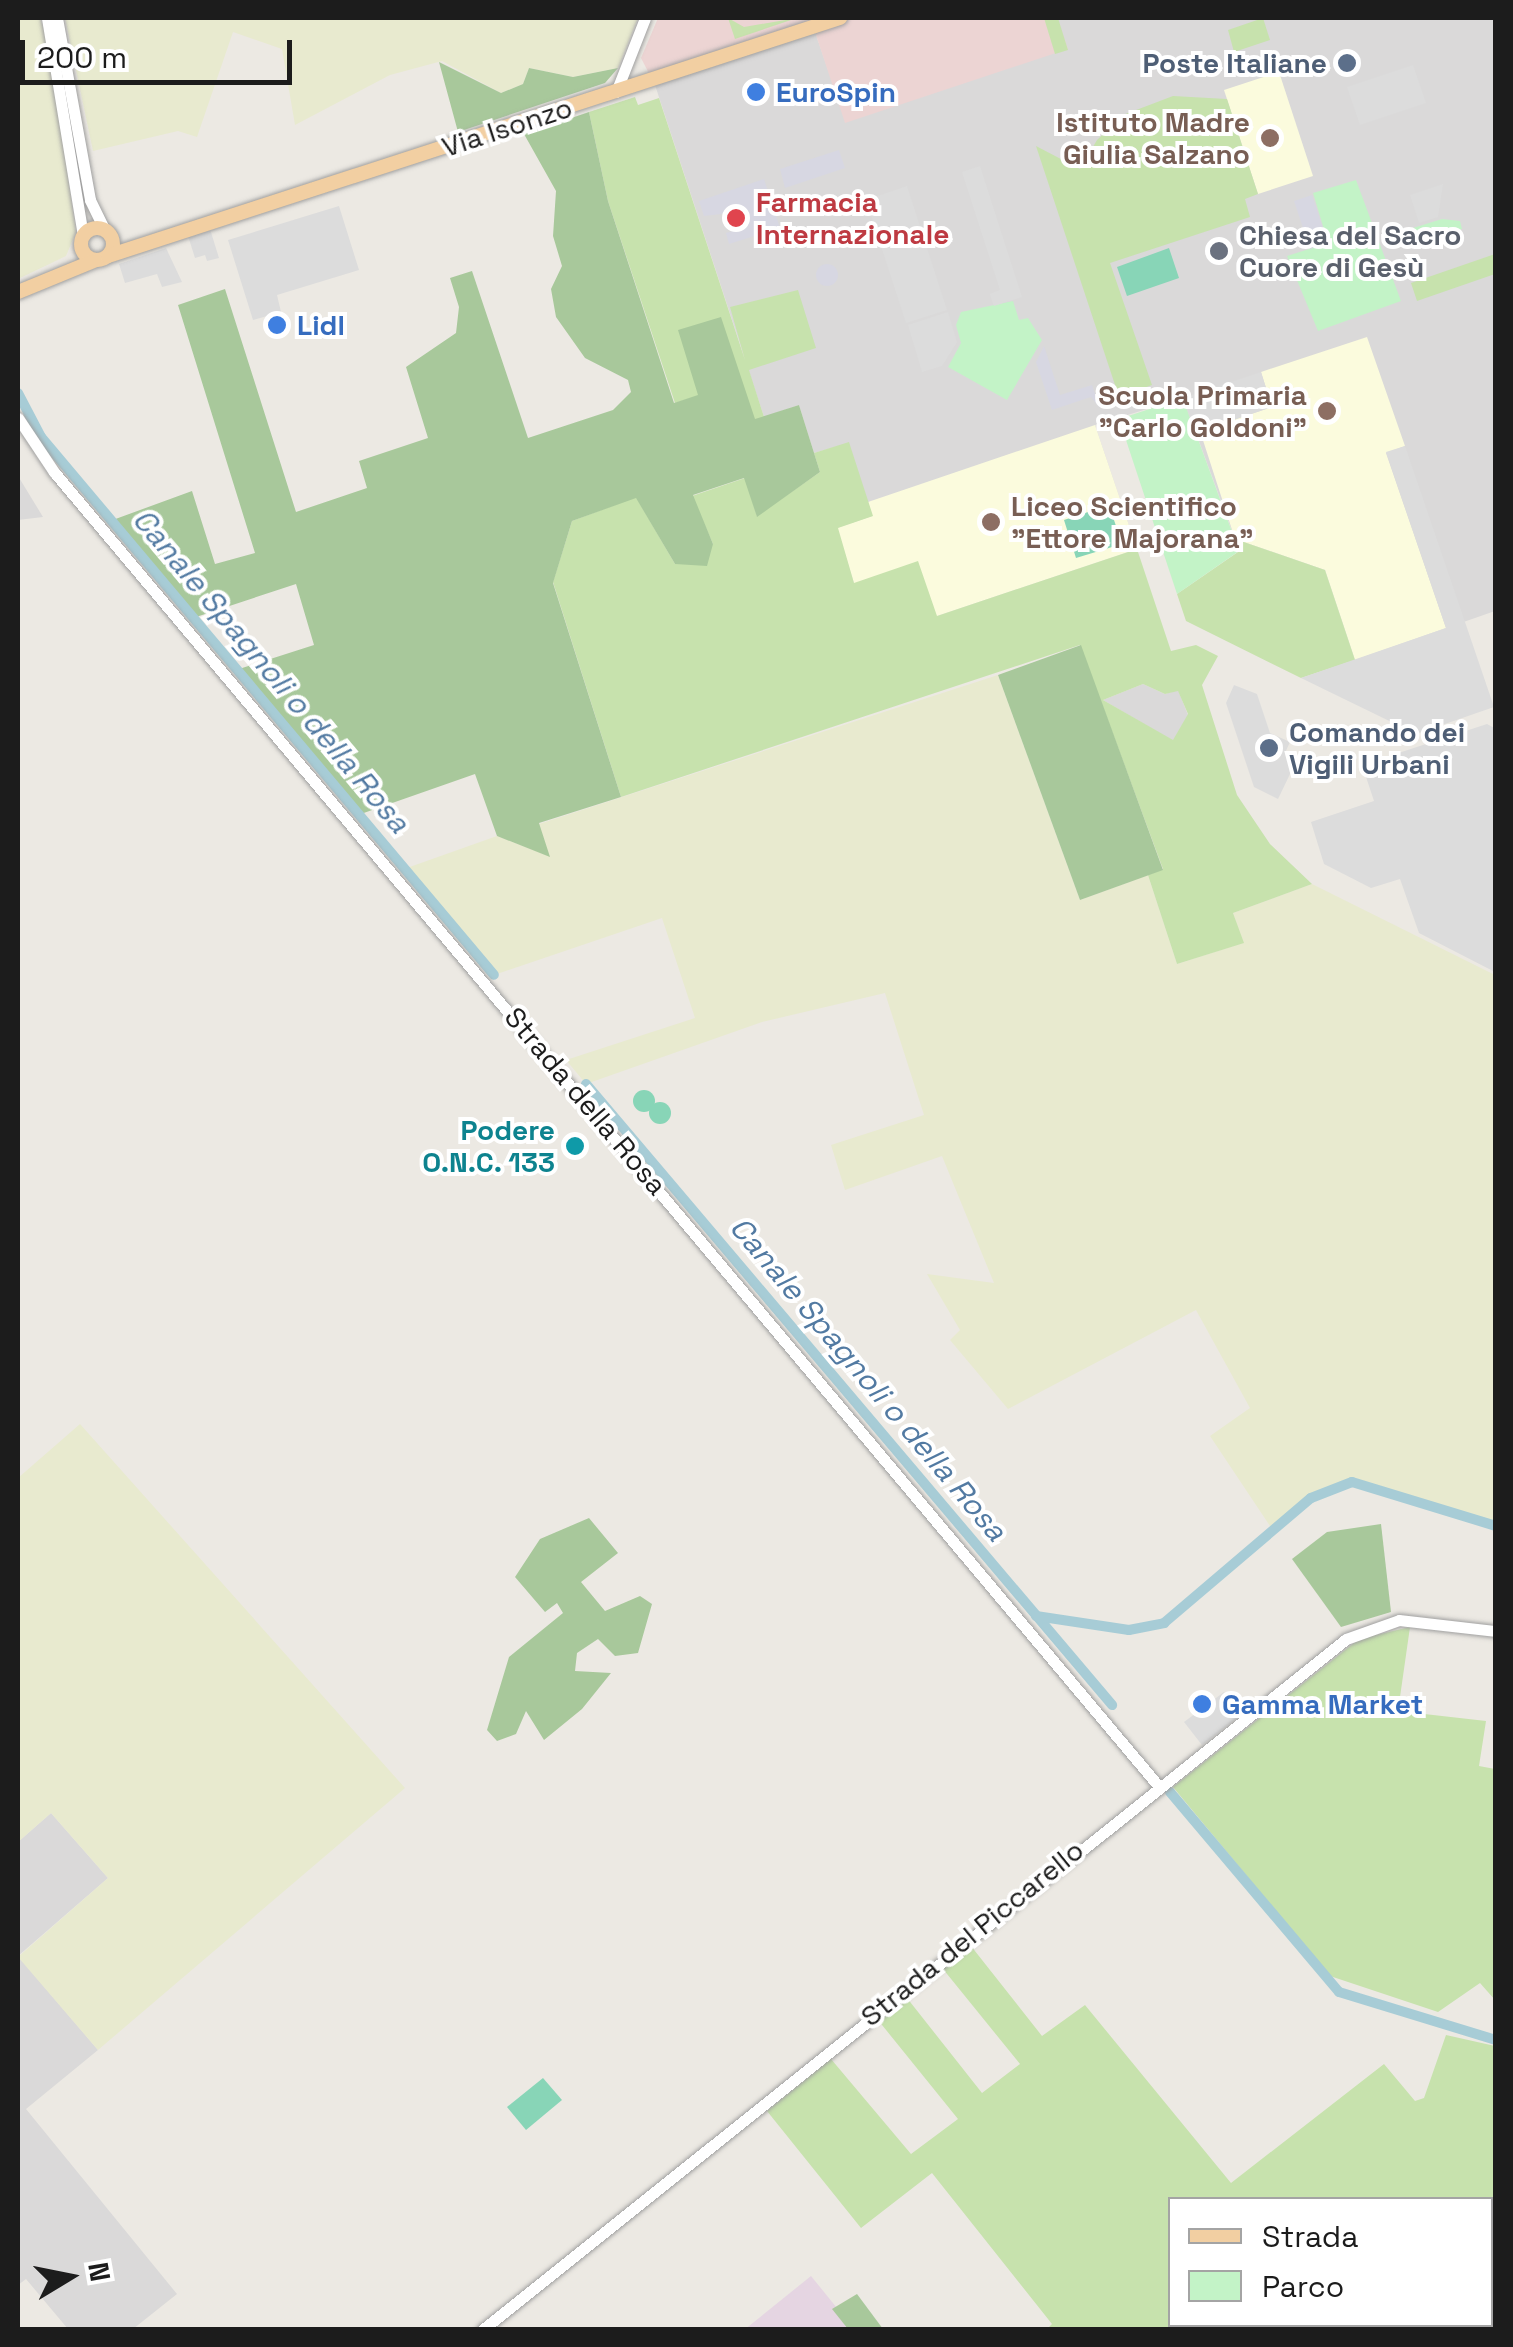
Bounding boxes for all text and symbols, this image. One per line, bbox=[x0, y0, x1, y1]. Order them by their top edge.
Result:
scale bar bbox=[25, 20, 298, 82]
text: 200 m bbox=[37, 38, 127, 77]
place label: Poste Italiane bbox=[1143, 46, 1327, 80]
marker: Poste Italiane bbox=[1336, 52, 1358, 74]
place label: EuroSpin bbox=[776, 75, 896, 109]
marker: EuroSpin bbox=[745, 81, 767, 103]
street label: Via Isonzo bbox=[438, 90, 576, 164]
place label: Istituto Madre Giulia Salzano bbox=[1056, 105, 1250, 171]
marker: Istituto Madre Giulia Salzano bbox=[1259, 127, 1281, 149]
place label: Farmacia Internazionale bbox=[756, 185, 949, 251]
marker: Farmacia Internazionale bbox=[725, 207, 747, 229]
place label: Chiesa del Sacro Cuore di Gesù bbox=[1239, 218, 1461, 284]
marker: Chiesa del Sacro Cuore di Gesù bbox=[1208, 240, 1230, 262]
place label: Lidl bbox=[297, 308, 345, 342]
marker: Lidl bbox=[266, 314, 288, 336]
place label: Scuola Primaria "Carlo Goldoni" bbox=[1098, 378, 1307, 444]
marker: Scuola Primaria "Carlo Goldoni" bbox=[1316, 400, 1338, 422]
place label: Liceo Scientifico "Ettore Majorana" bbox=[1011, 489, 1253, 555]
water label: Canale Spagnoli o della Rosa bbox=[125, 502, 417, 840]
marker: Liceo Scientifico "Ettore Majorana" bbox=[980, 511, 1002, 533]
place label: Comando dei Vigili Urbani bbox=[1289, 715, 1465, 781]
marker: Comando dei Vigili Urbani bbox=[1258, 737, 1280, 759]
street label: Strada della Rosa bbox=[498, 1000, 674, 1202]
place label: Podere O.N.C. 133 bbox=[421, 1113, 555, 1179]
marker: Podere O.N.C. 133 bbox=[564, 1135, 586, 1157]
water label: Canale Spagnoli o della Rosa bbox=[722, 1210, 1014, 1548]
place label: Gamma Market bbox=[1222, 1687, 1423, 1721]
marker: Gamma Market bbox=[1191, 1693, 1213, 1715]
street label: Strada del Piccarello bbox=[854, 1833, 1090, 2033]
legend bbox=[1168, 2197, 1493, 2327]
text: Strada bbox=[1262, 2217, 1358, 2256]
north arrow bbox=[20, 2227, 120, 2327]
text: N bbox=[80, 2259, 119, 2284]
text: Parco bbox=[1262, 2267, 1344, 2306]

